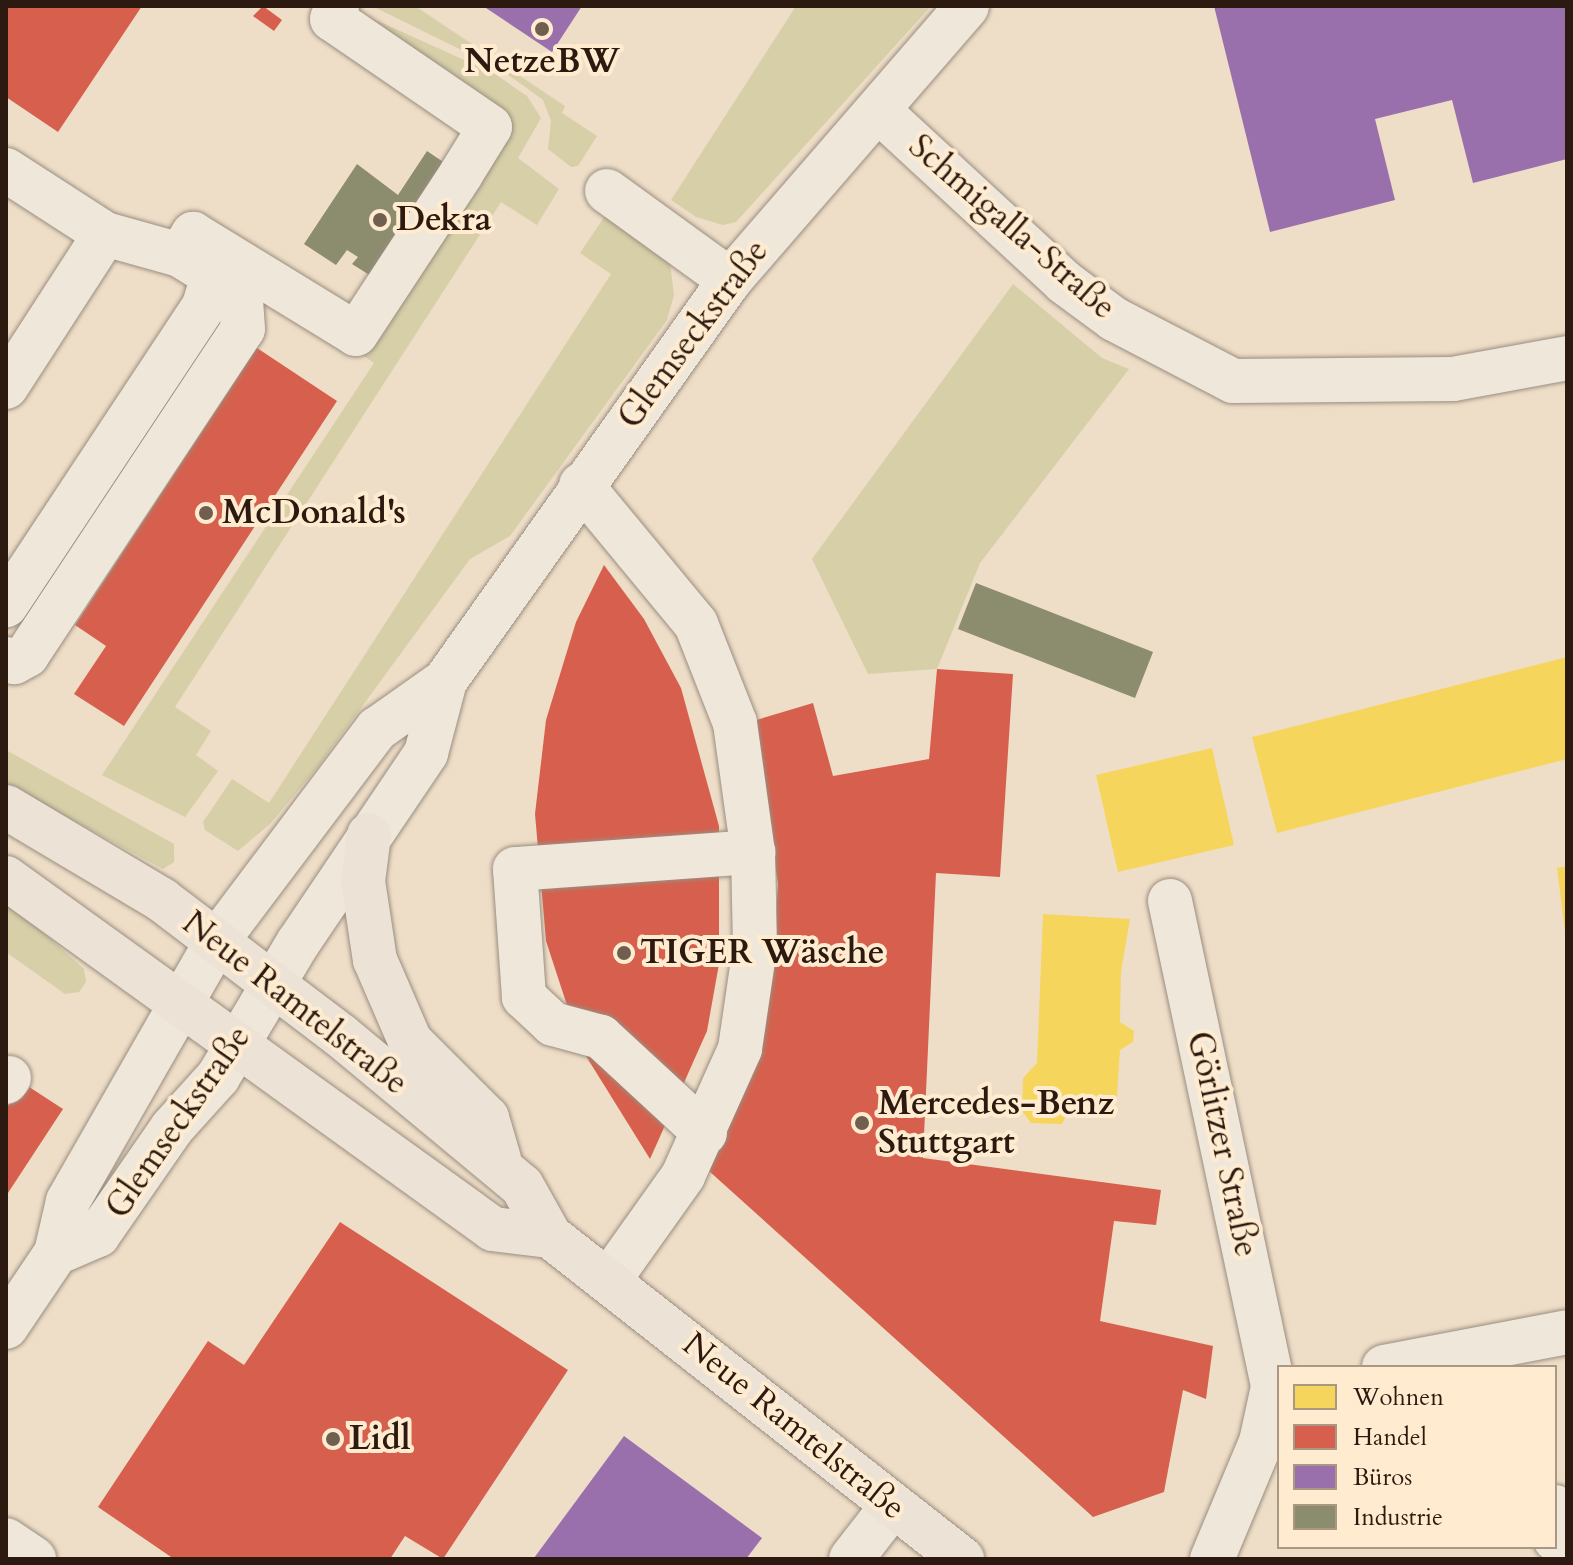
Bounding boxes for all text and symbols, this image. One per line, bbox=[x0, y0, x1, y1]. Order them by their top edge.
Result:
marker: NetzeBW bbox=[533, 20, 551, 38]
place label: NetzeBW bbox=[464, 42, 620, 82]
street label: Schmigalla-Straße bbox=[900, 126, 1124, 328]
place label: Dekra bbox=[396, 200, 492, 240]
marker: Dekra bbox=[371, 211, 389, 229]
street label: Glemseckstraße bbox=[609, 232, 777, 436]
place label: McDonald's bbox=[222, 493, 406, 533]
marker: McDonald's bbox=[197, 504, 215, 522]
street label: Neue Ramtelstraße bbox=[174, 902, 416, 1104]
place label: TIGER Wäsche bbox=[640, 933, 885, 973]
marker: TIGER Wäsche bbox=[615, 944, 633, 962]
street label: Glemseckstraße bbox=[97, 1018, 259, 1226]
street label: Görlitzer Straße bbox=[1179, 1028, 1267, 1260]
place label: Mercedes-Benz Stuttgart bbox=[878, 1083, 1114, 1162]
marker: Mercedes-Benz Stuttgart bbox=[853, 1114, 871, 1132]
street label: Neue Ramtelstraße bbox=[675, 1324, 913, 1528]
legend bbox=[1277, 1365, 1557, 1549]
text: Wohnen bbox=[1353, 1381, 1444, 1414]
place label: Lidl bbox=[349, 1419, 411, 1459]
text: Handel bbox=[1353, 1421, 1427, 1454]
marker: Lidl bbox=[324, 1430, 342, 1448]
text: Büros bbox=[1353, 1461, 1412, 1494]
text: Industrie bbox=[1353, 1501, 1443, 1534]

